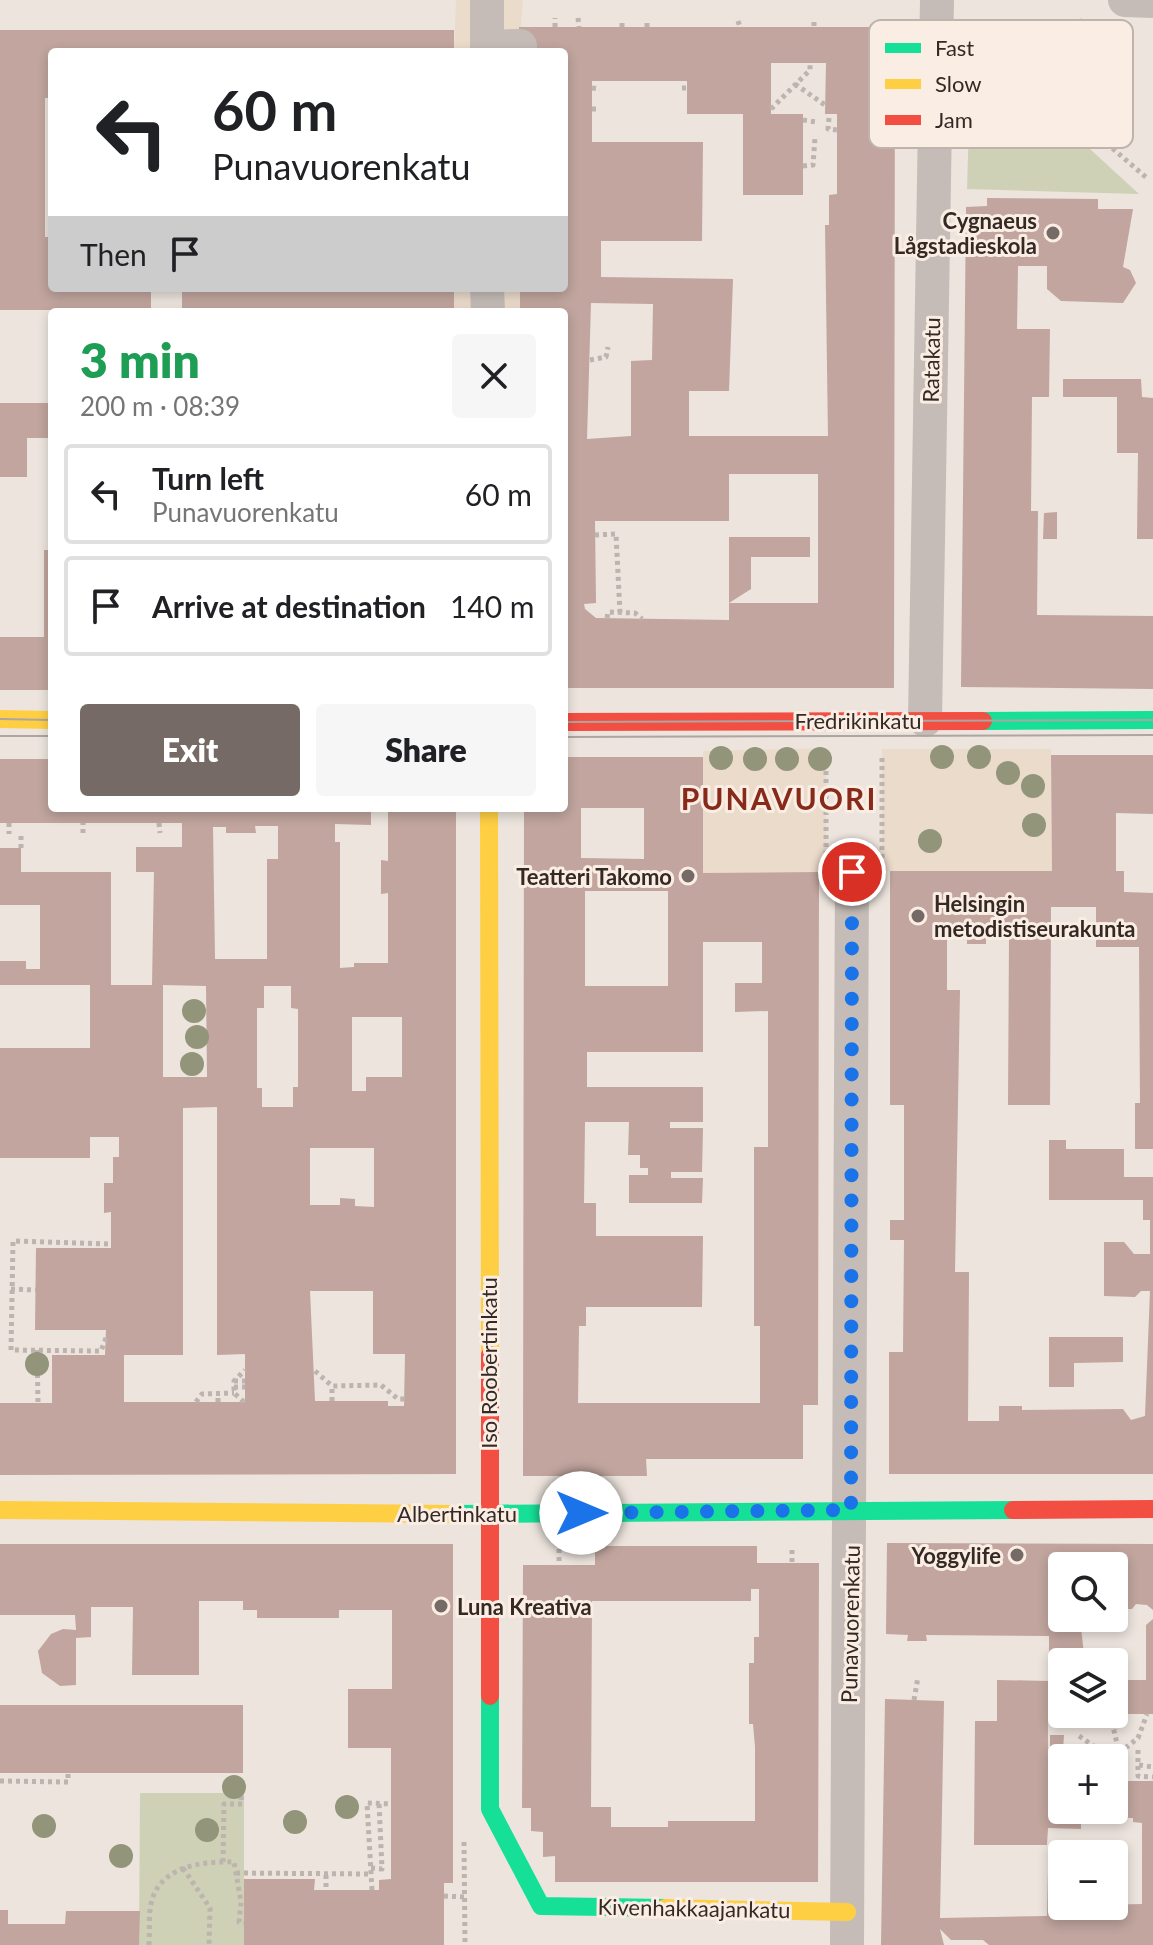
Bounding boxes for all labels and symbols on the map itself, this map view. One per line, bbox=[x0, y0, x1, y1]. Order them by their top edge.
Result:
legend bbox=[869, 20, 1133, 148]
text: Fast bbox=[935, 34, 974, 61]
text: Slow bbox=[935, 70, 982, 97]
text: Jam bbox=[935, 106, 973, 133]
place label: Cygnaeus Lågstadieskola bbox=[894, 207, 1037, 259]
marker: Cygnaeus Lågstadieskola bbox=[1044, 224, 1062, 242]
street label: Ratakatu bbox=[917, 317, 945, 403]
street label: Fredrikinkatu bbox=[794, 707, 922, 734]
district label: PUNAVUORI bbox=[681, 780, 877, 816]
pin bbox=[818, 838, 886, 906]
place label: Teatteri Takomo bbox=[516, 863, 672, 890]
marker: Teatteri Takomo bbox=[679, 867, 697, 885]
place label: Helsingin metodistiseurakunta bbox=[934, 890, 1136, 942]
marker: Helsingin metodistiseurakunta bbox=[909, 907, 927, 925]
street label: Iso Roobertinkatu bbox=[475, 1277, 502, 1449]
position arrow bbox=[539, 1471, 623, 1555]
street label: Albertinkatu bbox=[397, 1500, 517, 1527]
place label: Yoggylife bbox=[910, 1542, 1001, 1569]
street label: Punavuorenkatu bbox=[835, 1545, 865, 1703]
marker: Yoggylife bbox=[1008, 1546, 1026, 1564]
place label: Luna Kreativa bbox=[457, 1593, 592, 1620]
marker: Luna Kreativa bbox=[432, 1597, 450, 1615]
street label: Kivenhakkaajankatu bbox=[597, 1893, 791, 1923]

